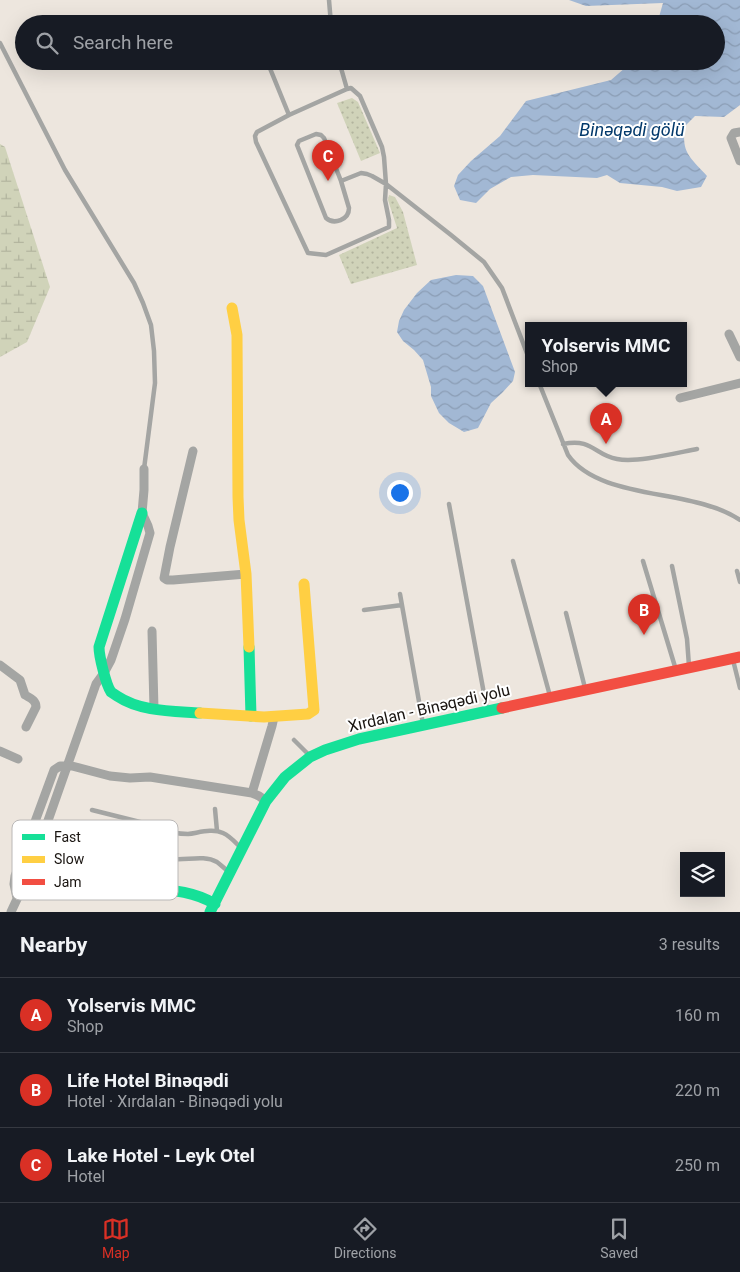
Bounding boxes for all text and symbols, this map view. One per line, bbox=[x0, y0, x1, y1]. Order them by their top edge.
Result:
search box bbox=[15, 15, 725, 70]
icon: search bbox=[33, 29, 61, 57]
text: Search here bbox=[73, 31, 173, 54]
water label: Binəqədi gölü bbox=[579, 119, 685, 140]
pin: C bbox=[312, 140, 344, 181]
popup bbox=[525, 322, 687, 387]
text: Yolservis MMC bbox=[542, 334, 670, 357]
text: Shop bbox=[542, 357, 578, 376]
pin: A bbox=[590, 403, 622, 444]
your location bbox=[387, 480, 413, 506]
pin: B bbox=[628, 594, 660, 635]
street label: Xırdalan - Binəqədi yolu bbox=[346, 680, 512, 736]
legend bbox=[12, 820, 178, 900]
text: Fast bbox=[54, 829, 81, 845]
text: Slow bbox=[54, 851, 85, 867]
map controls bbox=[680, 852, 725, 897]
button: layers bbox=[680, 852, 725, 897]
text: Jam bbox=[54, 874, 82, 890]
text: Nearby bbox=[20, 933, 87, 957]
text: 3 results bbox=[659, 935, 720, 954]
text: Yolservis MMC bbox=[67, 994, 196, 1017]
text: A bbox=[31, 1006, 41, 1025]
text: 160 m bbox=[675, 1006, 720, 1025]
text: Shop bbox=[67, 1017, 103, 1036]
text: Life Hotel Binəqədi bbox=[67, 1069, 229, 1092]
text: B bbox=[31, 1081, 41, 1100]
text: 220 m bbox=[675, 1081, 720, 1100]
text: Hotel · Xırdalan - Binəqədi yolu bbox=[67, 1092, 283, 1111]
text: Lake Hotel - Leyk Otel bbox=[67, 1144, 255, 1167]
text: C bbox=[31, 1156, 41, 1175]
text: 250 m bbox=[675, 1156, 720, 1175]
text: Hotel bbox=[67, 1167, 105, 1186]
tab: Map bbox=[102, 1215, 130, 1261]
tab: Directions bbox=[334, 1215, 397, 1261]
tab: Saved bbox=[600, 1215, 638, 1261]

